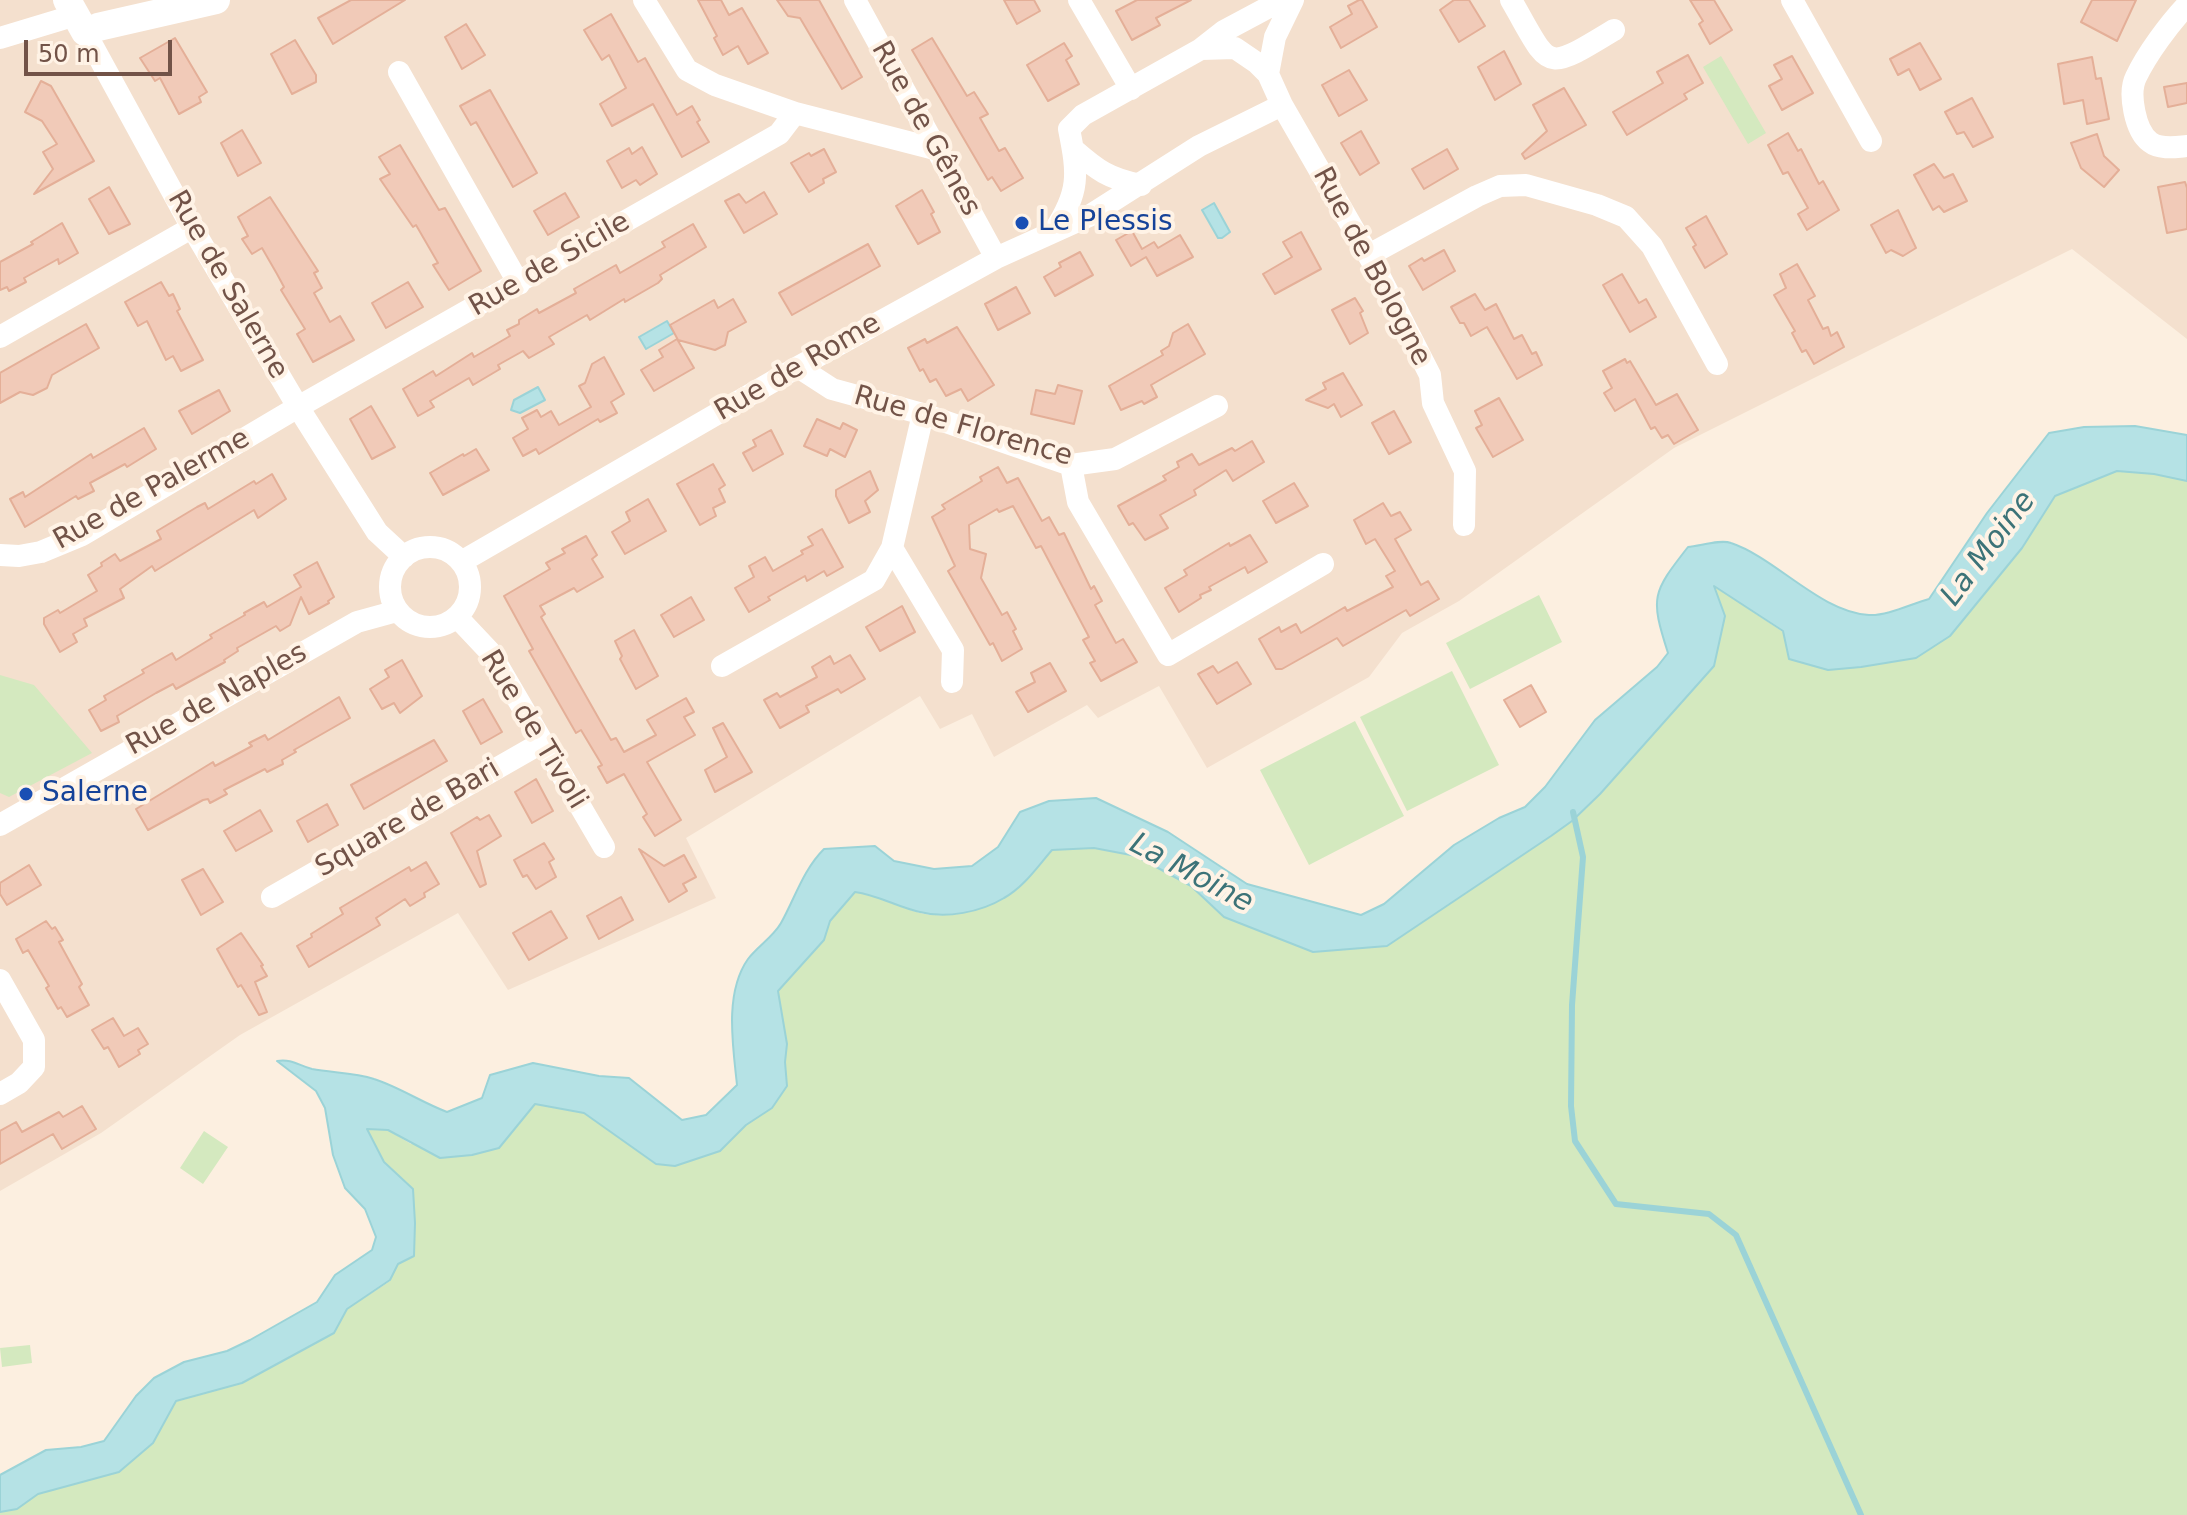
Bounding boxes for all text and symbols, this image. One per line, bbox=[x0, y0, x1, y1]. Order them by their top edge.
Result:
scale bar bbox=[28, 24, 176, 74]
street label: Rue de Gênes bbox=[863, 36, 987, 222]
text: 50 m bbox=[38, 40, 100, 68]
street label: Rue de Bologne bbox=[1305, 162, 1437, 372]
street label: Rue de Salerne bbox=[159, 185, 295, 385]
street label: Rue de Sicile bbox=[464, 206, 636, 324]
place label: Le Plessis bbox=[1038, 206, 1173, 240]
marker: Le Plessis bbox=[1013, 214, 1031, 232]
street label: Rue de Rome bbox=[709, 307, 887, 429]
street label: Rue de Florence bbox=[850, 380, 1076, 474]
street label: Rue de Palerme bbox=[48, 422, 256, 558]
water label: La Moine bbox=[1934, 484, 2044, 614]
street label: Rue de Naples bbox=[121, 636, 313, 764]
street label: Rue de Tivoli bbox=[472, 645, 594, 815]
street label: Square de Bari bbox=[310, 753, 506, 885]
place label: Salerne bbox=[42, 777, 148, 811]
marker: Salerne bbox=[17, 785, 35, 803]
water label: La Moine bbox=[1123, 826, 1259, 922]

